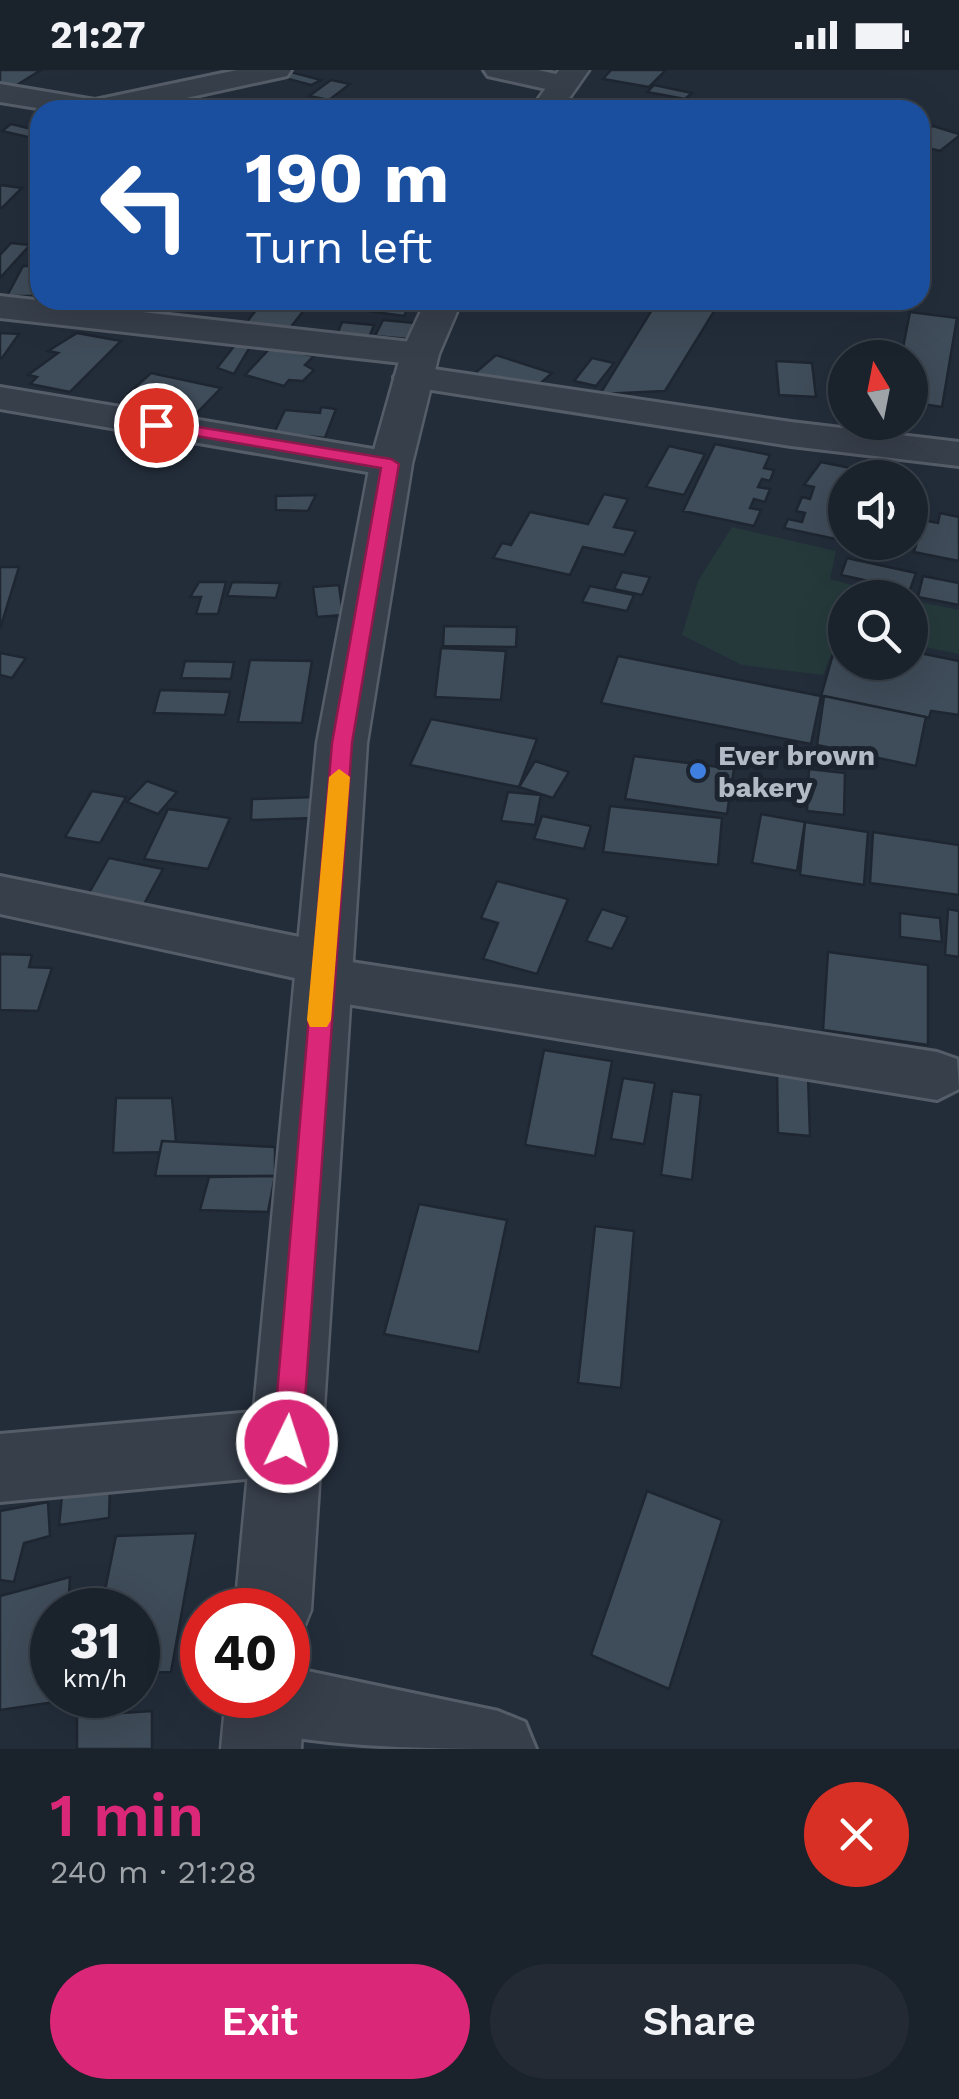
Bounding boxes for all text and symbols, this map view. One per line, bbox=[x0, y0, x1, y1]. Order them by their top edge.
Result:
text: 21:27 bbox=[50, 13, 146, 57]
text: 190 m bbox=[245, 137, 449, 219]
icon: left bbox=[80, 140, 210, 270]
text: Turn left bbox=[245, 221, 432, 274]
north arrow bbox=[828, 340, 928, 440]
map controls bbox=[828, 340, 928, 680]
pin bbox=[114, 383, 199, 468]
icon: arrive bbox=[129, 398, 184, 453]
button: sound bbox=[828, 460, 928, 560]
button: search bbox=[828, 580, 928, 680]
place label: Ever brown bakery bbox=[718, 739, 875, 804]
marker: Ever brown bakery bbox=[687, 760, 709, 782]
position arrow bbox=[235, 1390, 339, 1494]
speed limit sign: 40 bbox=[180, 1588, 310, 1718]
text: 31 bbox=[69, 1611, 121, 1670]
text: km/h bbox=[63, 1664, 127, 1693]
text: 1 min bbox=[50, 1780, 204, 1851]
button: close bbox=[804, 1782, 909, 1887]
text: 240 m · 21:28 bbox=[50, 1853, 257, 1891]
button: Exit bbox=[50, 1964, 470, 2079]
button: Share bbox=[490, 1964, 909, 2079]

